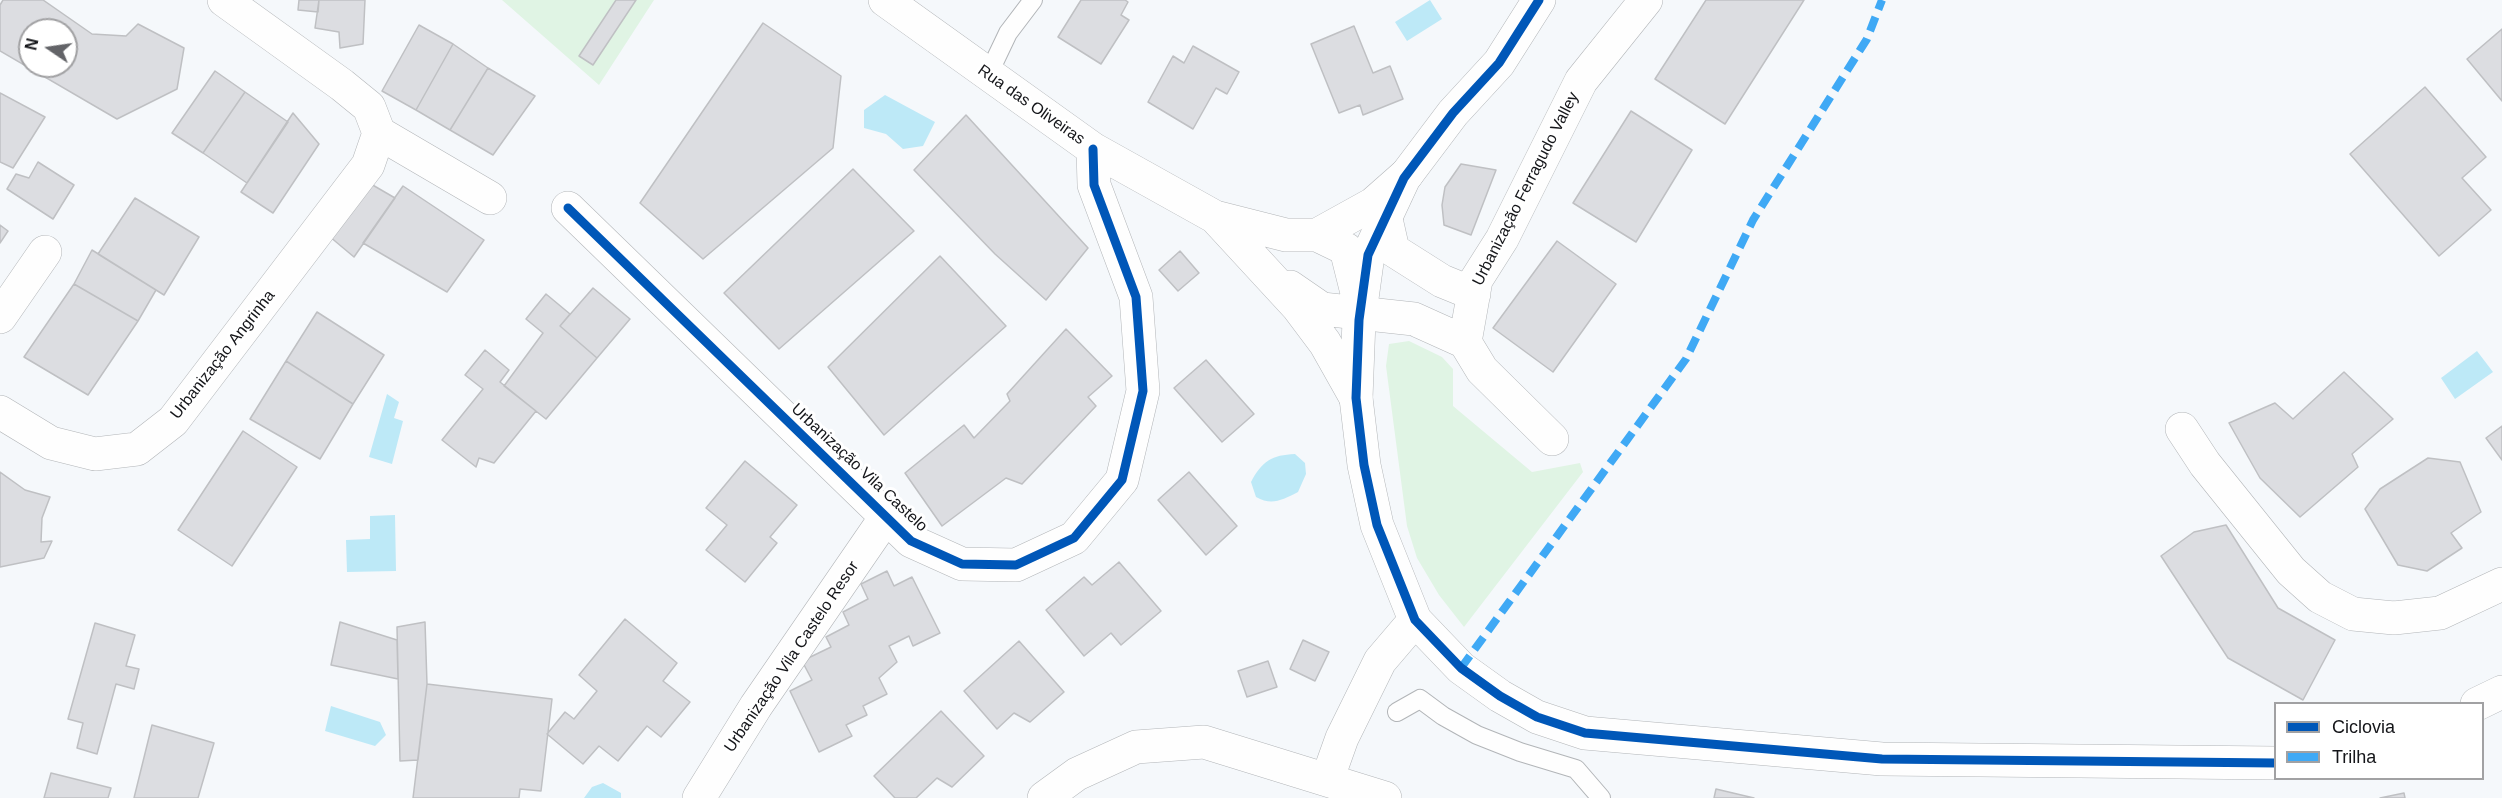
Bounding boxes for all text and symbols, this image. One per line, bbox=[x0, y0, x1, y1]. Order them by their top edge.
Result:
north arrow bbox=[18, 18, 78, 78]
text: N bbox=[22, 37, 42, 52]
street label: Rua das Oliveiras bbox=[974, 61, 1088, 149]
street label: Urbanização Ferragudo Valley bbox=[1469, 89, 1583, 289]
street label: Urbanização Angrinha bbox=[167, 287, 279, 423]
street label: Urbanização Vila Castelo bbox=[787, 400, 931, 536]
street label: Urbanização Vila Castelo Resor bbox=[721, 558, 863, 756]
legend bbox=[2274, 702, 2484, 780]
text: Ciclovia bbox=[2332, 717, 2395, 737]
text: Trilha bbox=[2332, 747, 2376, 767]

